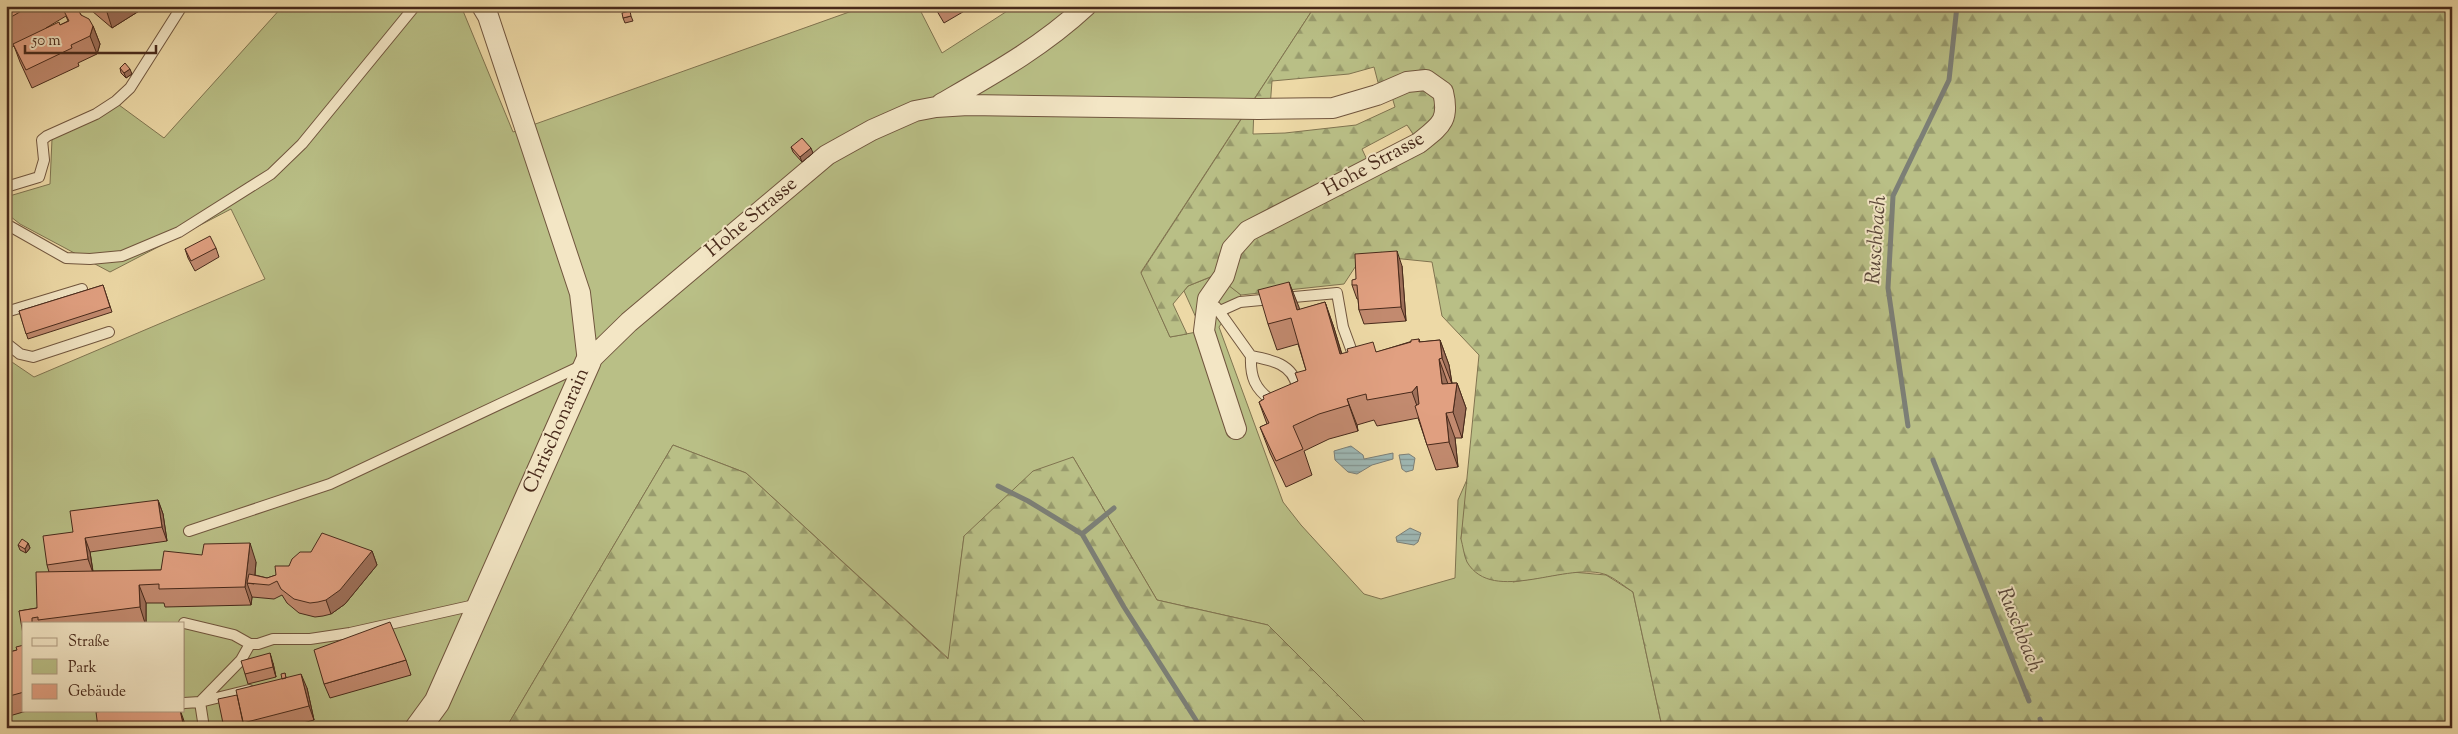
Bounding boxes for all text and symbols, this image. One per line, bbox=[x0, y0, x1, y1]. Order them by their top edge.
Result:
scale bar bbox=[25, 22, 156, 54]
text: 50 m bbox=[31, 31, 61, 52]
street label: Hohe Strasse bbox=[1318, 125, 1430, 205]
street label: Hohe Strasse bbox=[700, 171, 804, 265]
water label: Ruschbach bbox=[1859, 195, 1895, 285]
street label: Chrischonarain bbox=[516, 363, 598, 499]
water label: Ruschbach bbox=[1988, 583, 2050, 677]
legend bbox=[22, 622, 185, 712]
text: Straße bbox=[68, 632, 110, 653]
text: Park bbox=[68, 658, 97, 679]
text: Gebäude bbox=[68, 682, 126, 703]

